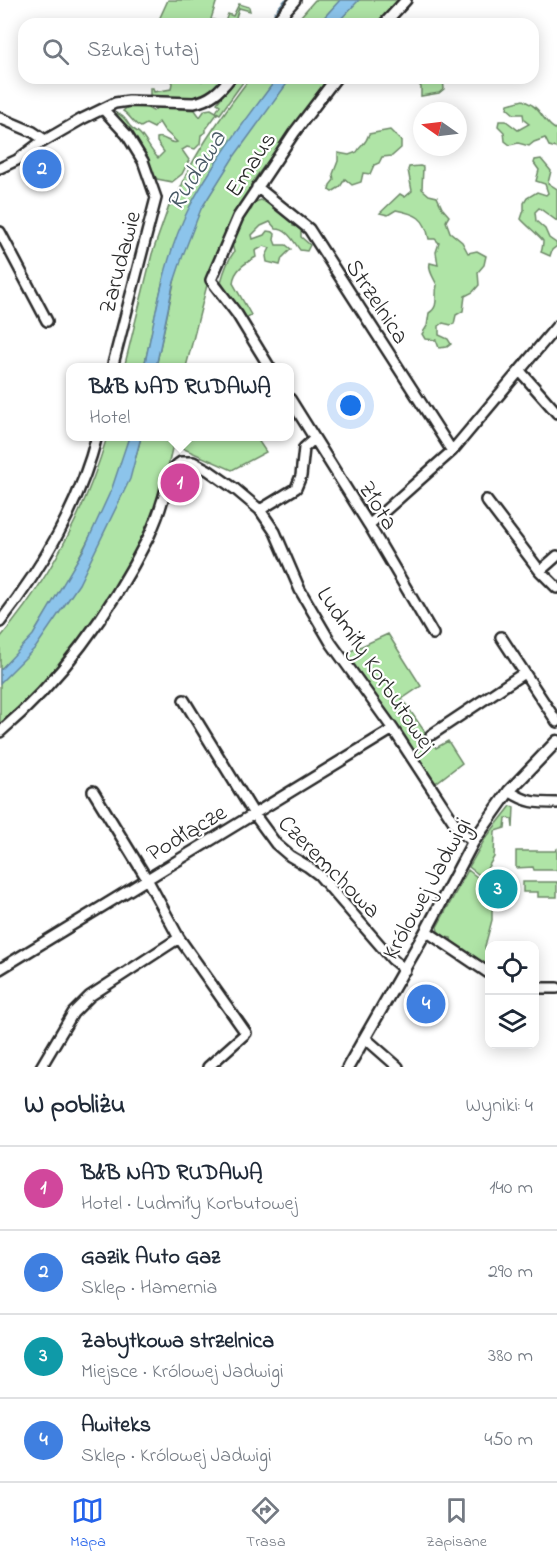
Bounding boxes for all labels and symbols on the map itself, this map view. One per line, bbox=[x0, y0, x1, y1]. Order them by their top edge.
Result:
north arrow bbox=[413, 102, 467, 156]
water label: Rudawa bbox=[158, 123, 238, 219]
street label: Emaus bbox=[218, 126, 286, 205]
pin: 2 bbox=[22, 146, 62, 192]
street label: Zarudawie bbox=[91, 207, 152, 318]
street label: Strzelnica bbox=[335, 253, 417, 352]
your location bbox=[336, 391, 365, 420]
pin: 1 bbox=[160, 460, 200, 506]
street label: Złota bbox=[348, 475, 406, 538]
street label: Ludmiły Korbutowej bbox=[305, 580, 444, 762]
street label: Podłącze bbox=[140, 796, 234, 872]
street label: Czeremchowa bbox=[268, 808, 388, 928]
street label: Królowej Jadwigi bbox=[375, 812, 482, 967]
pin: 3 bbox=[478, 866, 518, 912]
pin: 4 bbox=[406, 982, 446, 1026]

